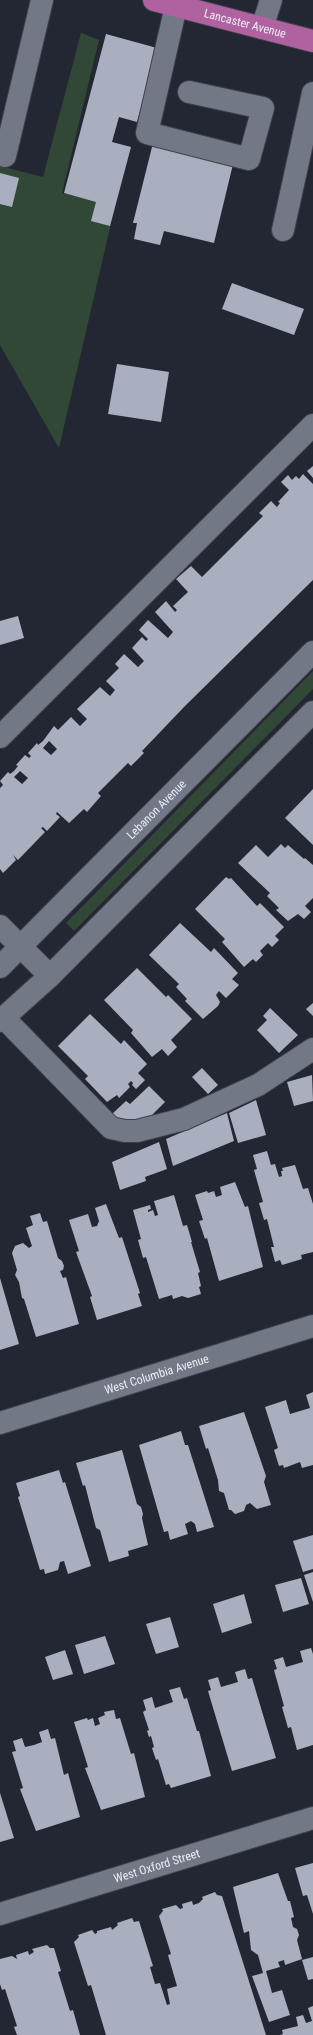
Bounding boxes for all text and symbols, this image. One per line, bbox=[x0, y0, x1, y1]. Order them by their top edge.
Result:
street label: Lancaster Avenue bbox=[202, 6, 288, 41]
street label: Lebanon Avenue bbox=[124, 777, 189, 842]
street label: West Columbia Avenue bbox=[103, 1352, 211, 1397]
street label: West Oxford Street bbox=[112, 1846, 202, 1886]

